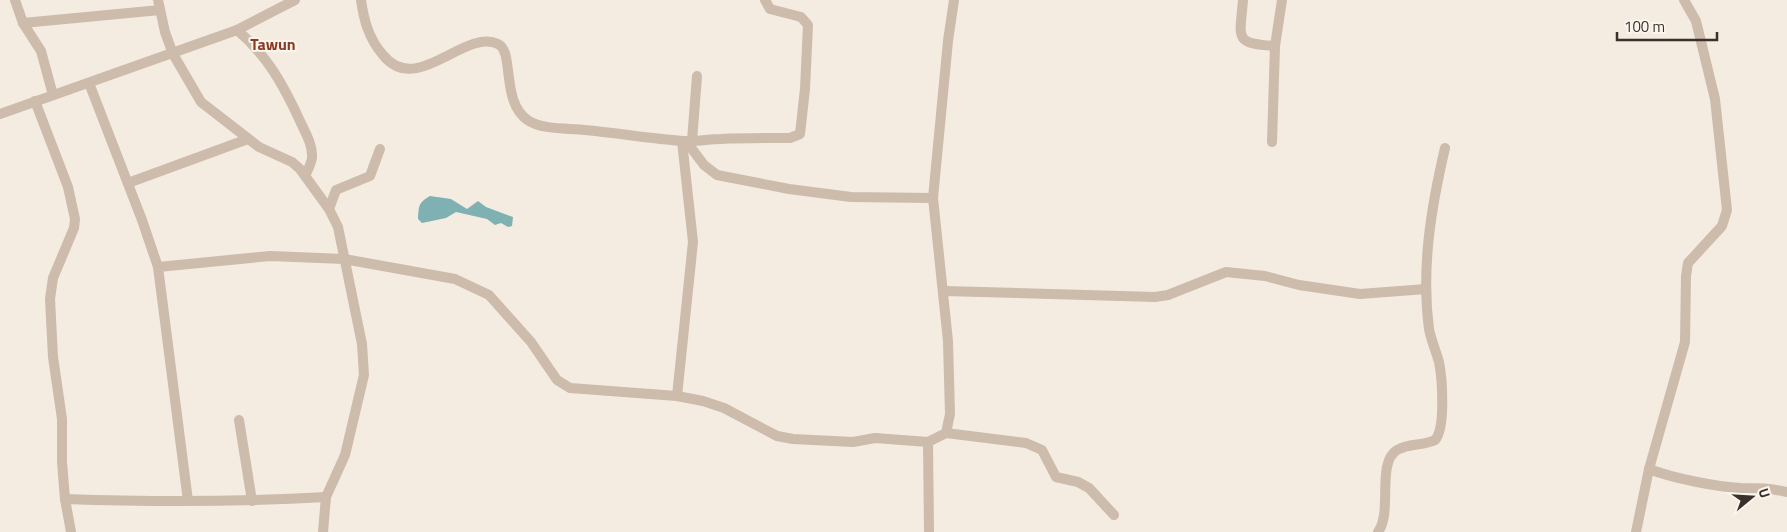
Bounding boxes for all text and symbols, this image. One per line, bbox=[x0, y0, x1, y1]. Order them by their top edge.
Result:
scale bar bbox=[1617, 10, 1717, 42]
text: 100 m bbox=[1624, 15, 1665, 38]
district label: Tawun bbox=[250, 32, 296, 56]
north arrow bbox=[1727, 472, 1777, 522]
text: U bbox=[1753, 485, 1776, 500]

